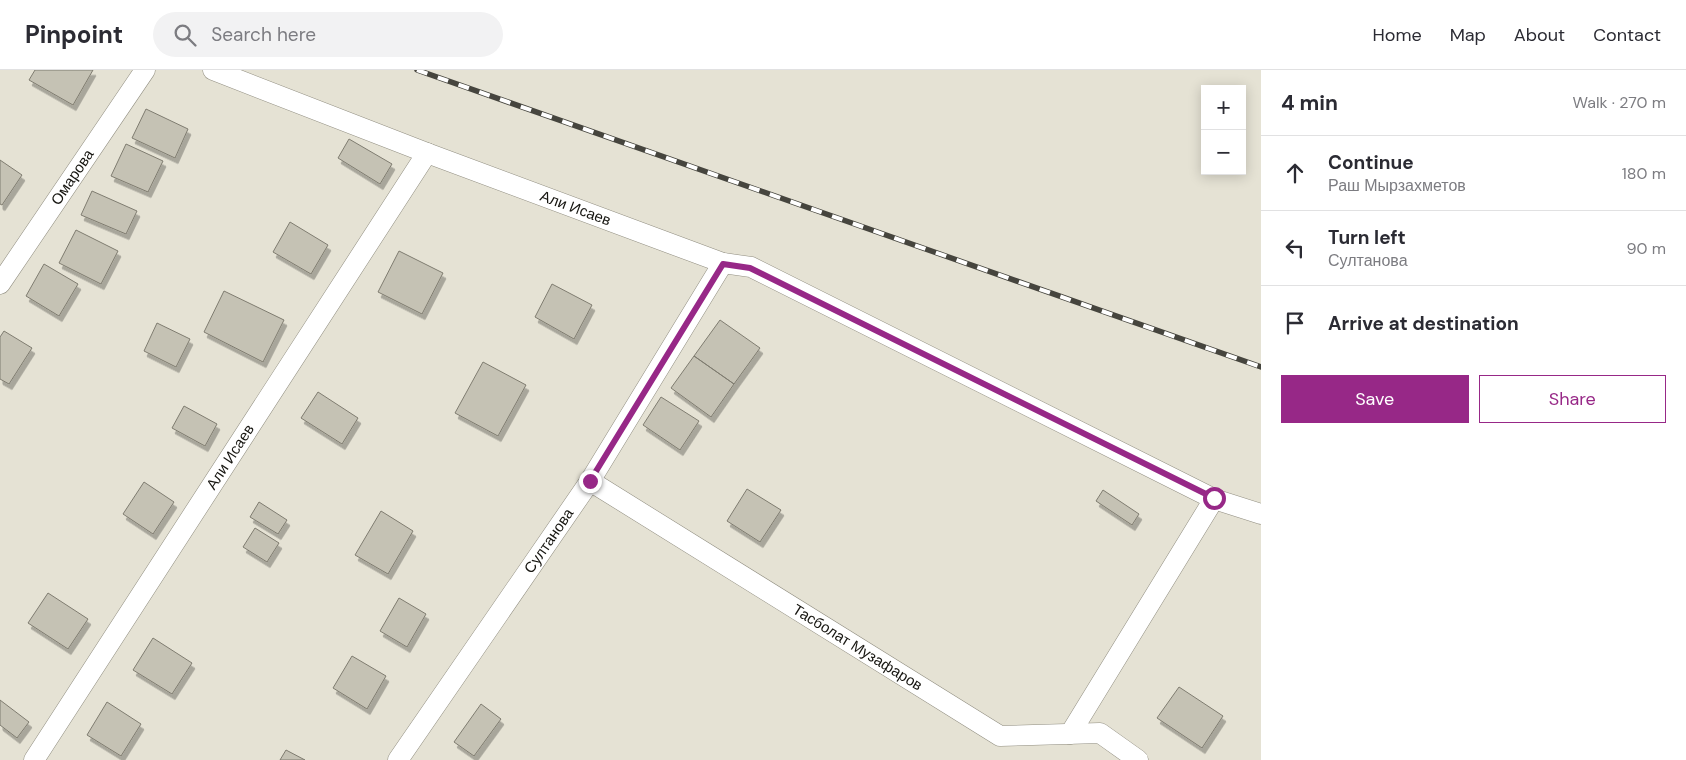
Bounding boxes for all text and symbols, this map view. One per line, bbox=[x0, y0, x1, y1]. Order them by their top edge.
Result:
search box bbox=[153, 12, 503, 57]
text: Pinpoint bbox=[25, 19, 123, 50]
icon: search bbox=[171, 21, 199, 49]
text: Search here bbox=[211, 22, 316, 47]
text: Home bbox=[1372, 23, 1422, 47]
text: Map bbox=[1450, 23, 1486, 47]
text: About bbox=[1514, 23, 1565, 47]
text: Contact bbox=[1593, 23, 1661, 47]
map controls bbox=[1201, 85, 1246, 175]
button: + bbox=[1201, 85, 1246, 130]
text: 4 min bbox=[1281, 89, 1338, 117]
text: Walk · 270 m bbox=[1573, 92, 1666, 113]
button: − bbox=[1201, 130, 1246, 175]
street label: Омарова bbox=[46, 145, 99, 209]
text: Continue bbox=[1328, 150, 1414, 175]
icon: ahead bbox=[1281, 159, 1309, 187]
text: 180 m bbox=[1622, 163, 1666, 184]
text: Раш Мырзахметов bbox=[1328, 175, 1466, 196]
street label: Али Исаев bbox=[537, 186, 614, 230]
text: Turn left bbox=[1328, 225, 1406, 250]
icon: left bbox=[1281, 234, 1309, 262]
text: 90 m bbox=[1626, 238, 1666, 259]
text: Султанова bbox=[1328, 250, 1408, 271]
icon: arrive bbox=[1281, 309, 1309, 337]
text: Arrive at destination bbox=[1328, 311, 1519, 336]
button: Save bbox=[1281, 375, 1469, 423]
button: Share bbox=[1479, 375, 1666, 423]
street label: Али Исаев bbox=[202, 420, 259, 494]
route end bbox=[579, 470, 602, 493]
route start bbox=[1203, 487, 1226, 510]
street label: Султанова bbox=[519, 504, 579, 577]
street label: Тасболат Музафаров bbox=[789, 599, 926, 695]

